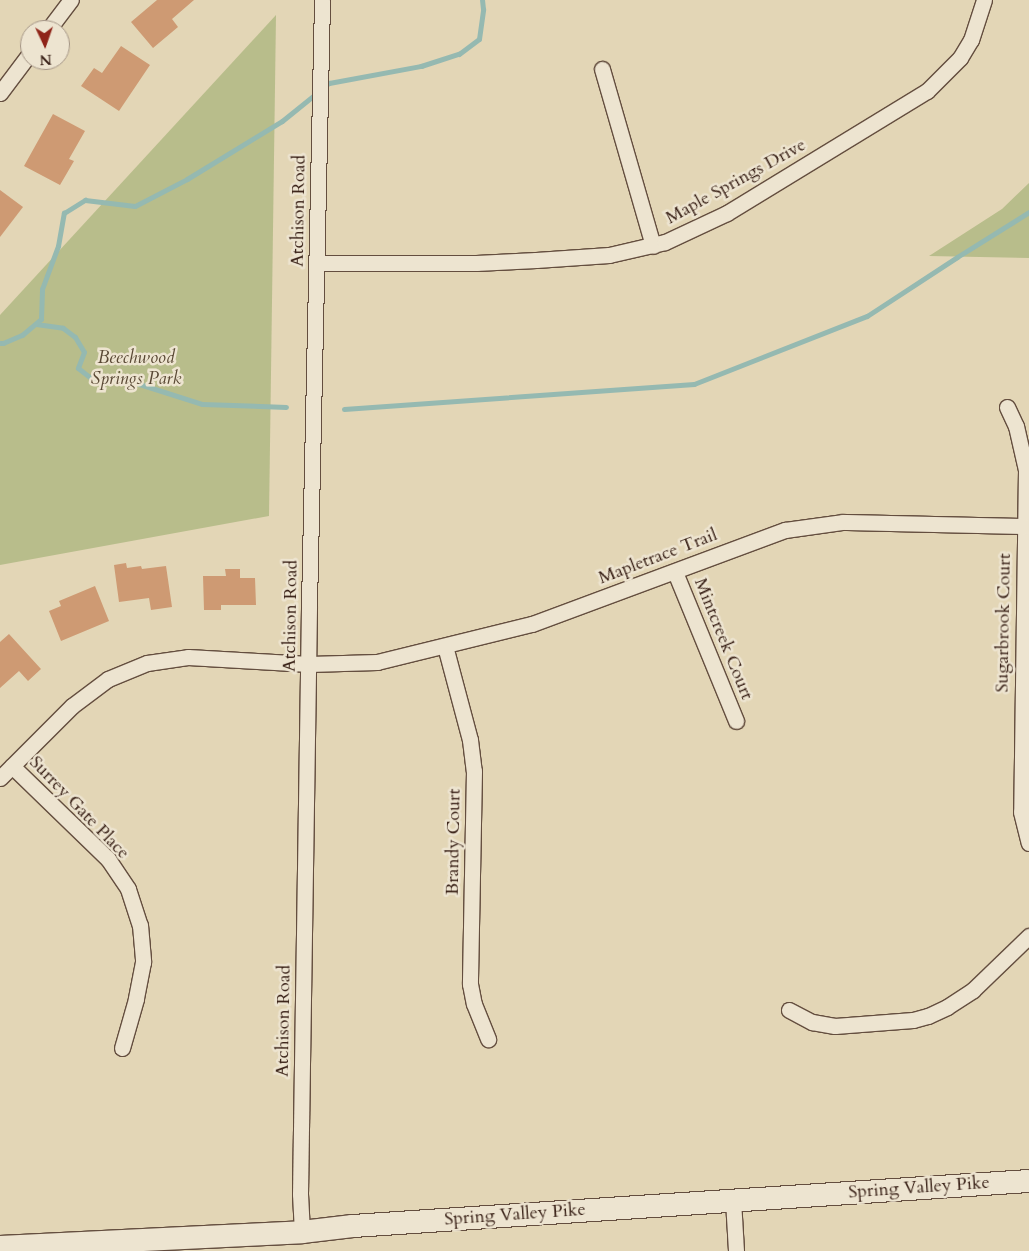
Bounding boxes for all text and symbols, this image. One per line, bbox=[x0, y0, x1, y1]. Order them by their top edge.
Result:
north arrow bbox=[20, 20, 70, 70]
text: N bbox=[39, 50, 52, 69]
street label: Maple Springs Drive bbox=[662, 135, 810, 229]
street label: Atchison Road bbox=[287, 155, 311, 267]
park label: Beechwood Springs Park bbox=[91, 348, 181, 390]
street label: Mapletrace Trail bbox=[596, 524, 720, 590]
street label: Sugarbrook Court bbox=[992, 553, 1016, 693]
street label: Atchison Road bbox=[279, 560, 303, 672]
street label: Mintcreek Court bbox=[689, 575, 757, 703]
street label: Surrey Gate Place bbox=[24, 752, 134, 864]
street label: Brandy Court bbox=[442, 789, 466, 895]
street label: Atchison Road bbox=[272, 965, 296, 1077]
street label: Spring Valley Pike bbox=[848, 1172, 990, 1204]
street label: Spring Valley Pike bbox=[444, 1199, 586, 1231]

